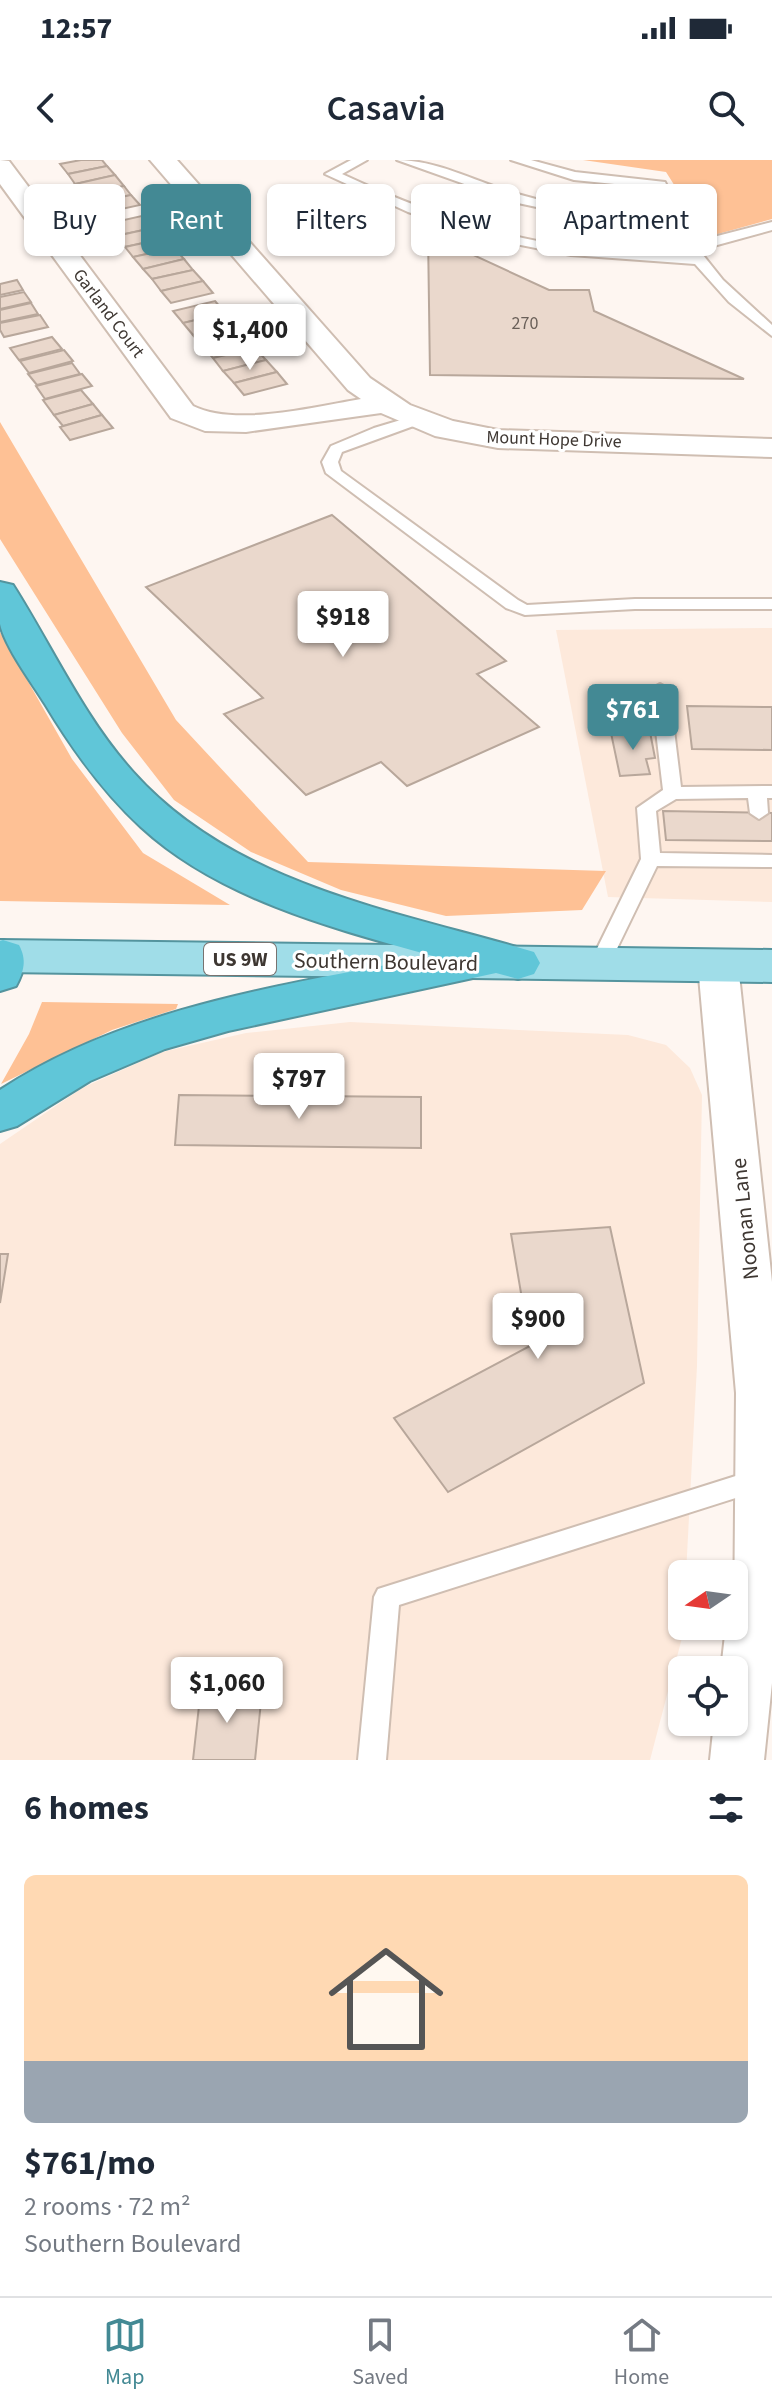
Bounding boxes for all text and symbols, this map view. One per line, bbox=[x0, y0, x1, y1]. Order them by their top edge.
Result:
text: 12:57 bbox=[40, 7, 112, 50]
text: Casavia bbox=[326, 83, 446, 134]
icon: back bbox=[24, 86, 68, 130]
icon: search bbox=[704, 86, 748, 130]
chip: Buy bbox=[24, 184, 125, 256]
chip: Rent bbox=[141, 184, 251, 256]
chip: Filters bbox=[267, 184, 395, 256]
chip: New bbox=[411, 184, 520, 256]
chip: Apartment bbox=[536, 184, 717, 256]
street label: Garland Court bbox=[67, 264, 150, 363]
pin: $1,400 bbox=[185, 304, 315, 372]
text: $1,400 bbox=[212, 311, 288, 348]
house number: 270 bbox=[512, 311, 538, 336]
street label: Mount Hope Drive bbox=[486, 425, 622, 454]
pin: $918 bbox=[296, 591, 390, 659]
text: $918 bbox=[316, 598, 370, 635]
pin: $761 bbox=[586, 684, 680, 752]
text: $761 bbox=[606, 691, 660, 728]
road number: US 9W bbox=[204, 943, 276, 975]
street label: Southern Boulevard bbox=[294, 944, 478, 980]
pin: $797 bbox=[252, 1053, 346, 1121]
text: $797 bbox=[272, 1060, 326, 1097]
street label: Noonan Lane bbox=[723, 1156, 767, 1281]
pin: $900 bbox=[491, 1293, 585, 1361]
text: $900 bbox=[511, 1300, 565, 1337]
north arrow bbox=[668, 1560, 748, 1640]
map controls bbox=[668, 1560, 748, 1736]
button: locate bbox=[668, 1656, 748, 1736]
pin: $1,060 bbox=[162, 1657, 292, 1725]
text: $1,060 bbox=[189, 1664, 265, 1701]
text: 6 homes bbox=[24, 1784, 149, 1833]
icon: filters bbox=[704, 1786, 748, 1830]
icon: home bbox=[314, 1927, 458, 2071]
text: $761/mo bbox=[24, 2139, 155, 2188]
text: 2 rooms · 72 m² bbox=[24, 2188, 191, 2225]
text: Southern Boulevard bbox=[24, 2225, 242, 2262]
tab: Map bbox=[103, 2313, 147, 2393]
tab: Saved bbox=[352, 2313, 408, 2393]
tab: Home bbox=[614, 2313, 669, 2393]

